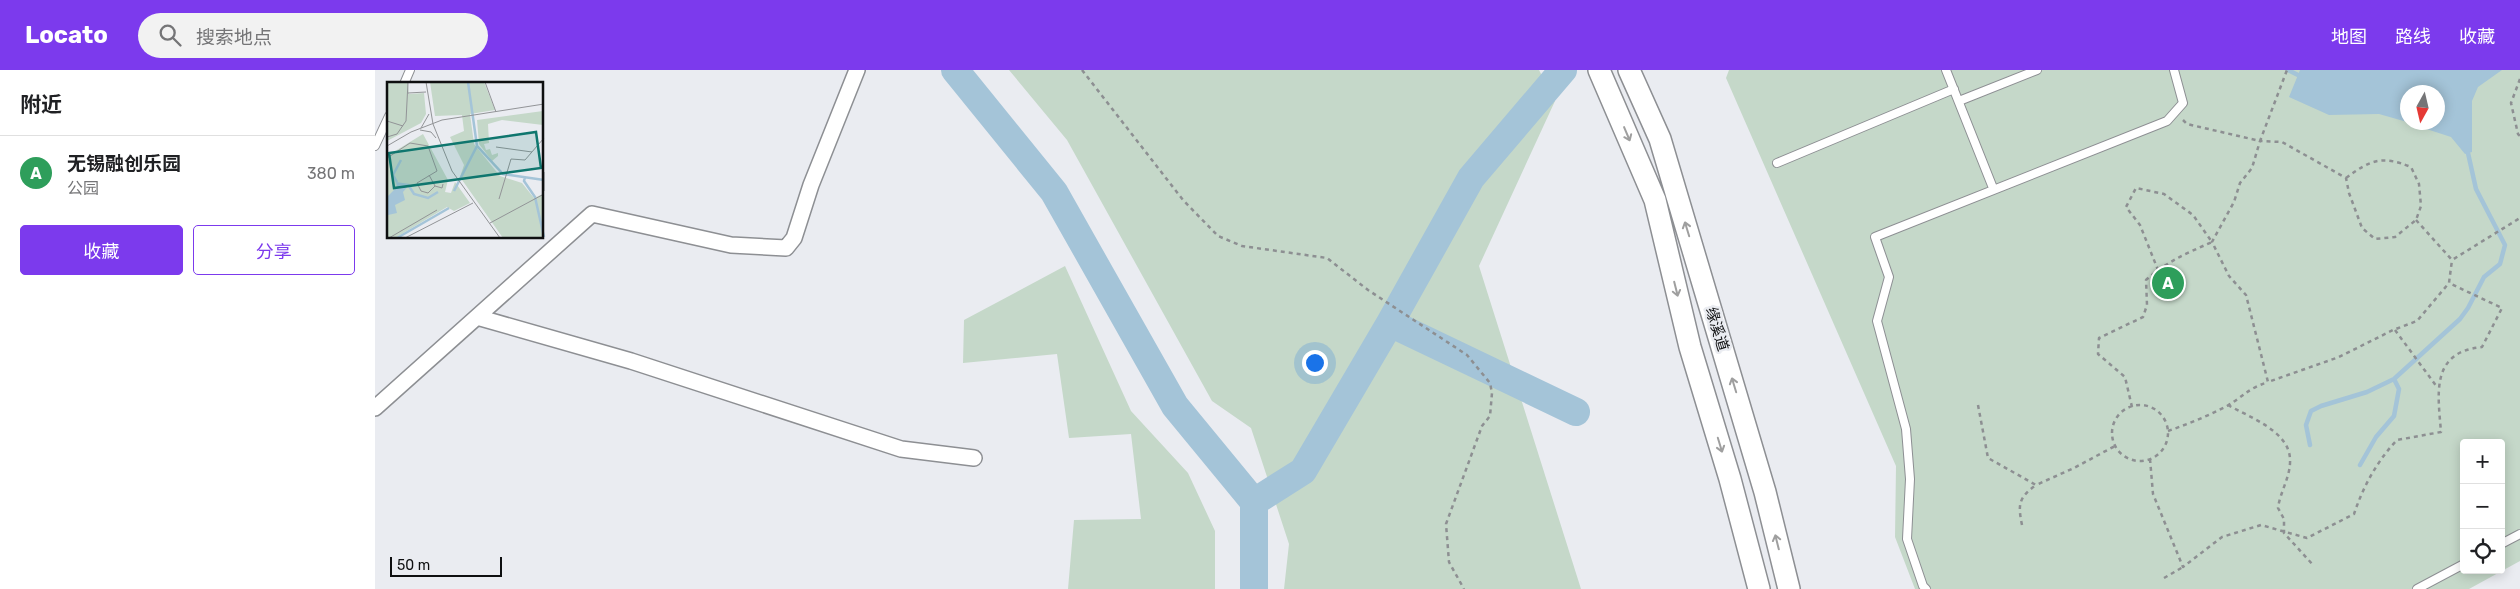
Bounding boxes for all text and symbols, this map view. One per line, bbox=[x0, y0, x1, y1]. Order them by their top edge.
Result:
search box bbox=[138, 13, 488, 58]
text: Locato bbox=[25, 21, 108, 49]
icon: search bbox=[156, 21, 184, 49]
text: 搜索地点 bbox=[196, 26, 272, 49]
text: 地图 bbox=[2331, 26, 2367, 48]
text: 路线 bbox=[2395, 26, 2431, 48]
text: 收藏 bbox=[2459, 26, 2495, 48]
inset map bbox=[387, 82, 544, 239]
north arrow bbox=[2400, 85, 2445, 130]
text: 附近 bbox=[20, 92, 62, 117]
one-way arrow bbox=[1623, 126, 1632, 141]
text: 无锡融创乐园 bbox=[67, 152, 181, 175]
text: A bbox=[30, 164, 42, 183]
text: 380 m bbox=[307, 164, 355, 183]
text: 公园 bbox=[67, 179, 99, 198]
one-way arrow bbox=[1682, 222, 1692, 238]
button: 收藏 bbox=[20, 225, 183, 275]
button: 分享 bbox=[193, 225, 355, 275]
pin: A bbox=[2152, 264, 2184, 302]
one-way arrow bbox=[1672, 280, 1681, 296]
street label: 缘溪道 bbox=[1702, 305, 1732, 353]
your location bbox=[1302, 350, 1328, 376]
one-way arrow bbox=[1728, 378, 1738, 394]
one-way arrow bbox=[1715, 437, 1725, 453]
map controls bbox=[2460, 439, 2505, 574]
button: + bbox=[2460, 439, 2505, 484]
button: − bbox=[2460, 484, 2505, 529]
button: locate bbox=[2460, 529, 2505, 574]
one-way arrow bbox=[1772, 534, 1782, 550]
scale bar bbox=[390, 554, 503, 577]
text: 50 m bbox=[397, 557, 430, 574]

